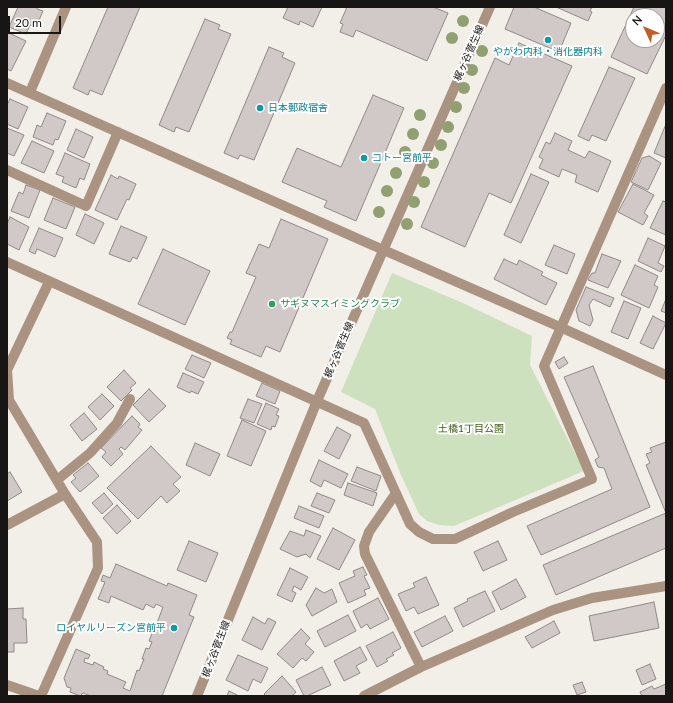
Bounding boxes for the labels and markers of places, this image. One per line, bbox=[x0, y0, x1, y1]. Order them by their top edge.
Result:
marker: やがわ内科・消化器内科 bbox=[543, 35, 553, 45]
place label: やがわ内科・消化器内科 bbox=[493, 46, 603, 58]
place label: 日本郵政宿舎 bbox=[268, 102, 328, 114]
marker: 日本郵政宿舎 bbox=[255, 103, 265, 113]
place label: コトー宮前平 bbox=[372, 152, 432, 164]
marker: コトー宮前平 bbox=[359, 153, 369, 163]
place label: サギヌマスイミングクラブ bbox=[280, 298, 400, 310]
marker: サギヌマスイミングクラブ bbox=[267, 299, 277, 309]
place label: ロイヤルリーズン宮前平 bbox=[56, 622, 166, 634]
marker: ロイヤルリーズン宮前平 bbox=[169, 623, 179, 633]

